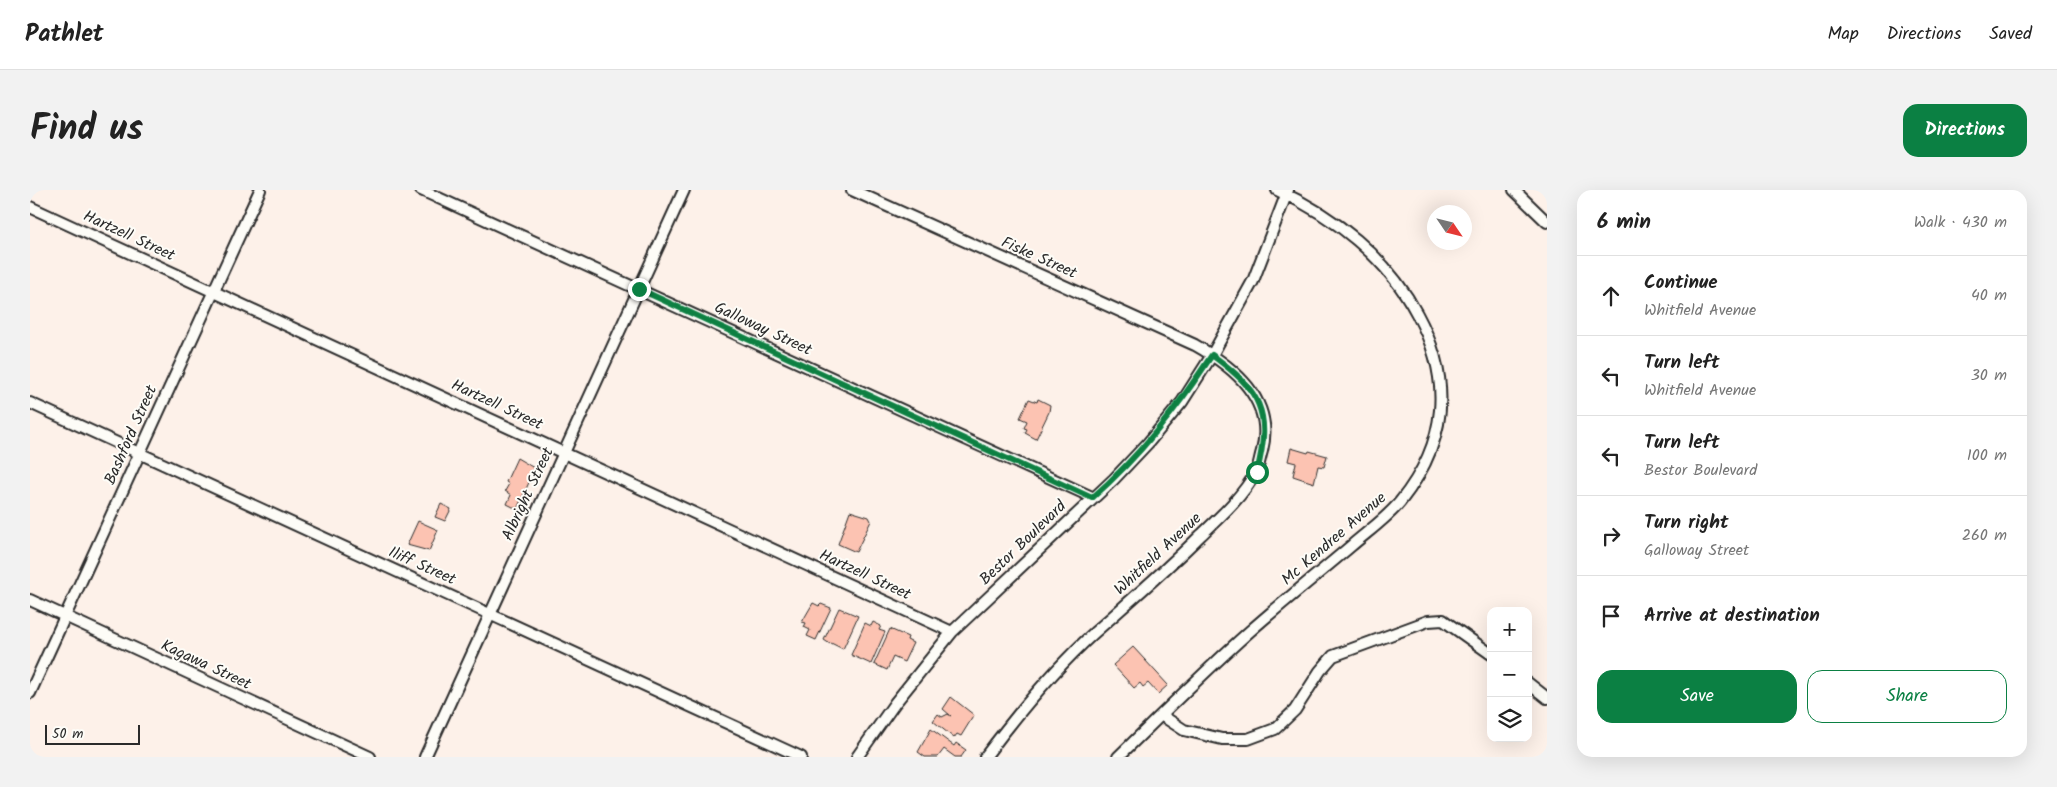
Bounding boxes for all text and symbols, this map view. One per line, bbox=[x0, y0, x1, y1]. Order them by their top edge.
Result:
text: Pathlet bbox=[25, 15, 104, 54]
text: Map bbox=[1827, 20, 1859, 49]
text: Directions bbox=[1887, 20, 1961, 49]
text: Saved bbox=[1989, 20, 2032, 49]
text: Find us bbox=[30, 102, 143, 158]
button: Directions bbox=[1903, 104, 2027, 157]
street label: Hartzell Street bbox=[79, 204, 180, 269]
north arrow bbox=[1427, 205, 1472, 250]
text: 6 min bbox=[1597, 206, 1651, 239]
text: Walk · 430 m bbox=[1914, 210, 2007, 235]
street label: Fiske Street bbox=[997, 230, 1082, 286]
text: Continue bbox=[1644, 268, 1717, 298]
route end bbox=[628, 278, 651, 301]
icon: ahead bbox=[1597, 282, 1625, 310]
text: 40 m bbox=[1971, 283, 2007, 308]
street label: Galloway Street bbox=[710, 295, 817, 363]
text: Whitfield Avenue bbox=[1644, 298, 1756, 323]
text: Turn left bbox=[1644, 348, 1719, 378]
icon: left bbox=[1597, 362, 1625, 390]
text: 30 m bbox=[1971, 363, 2007, 388]
street label: Hartzell Street bbox=[447, 373, 548, 438]
text: Whitfield Avenue bbox=[1644, 378, 1756, 403]
street label: Bashford Street bbox=[98, 380, 164, 489]
text: Turn left bbox=[1644, 428, 1719, 458]
street label: Albright Street bbox=[495, 442, 561, 545]
icon: left bbox=[1597, 442, 1625, 470]
text: 100 m bbox=[1967, 443, 2007, 468]
text: Bestor Boulevard bbox=[1644, 458, 1757, 483]
route start bbox=[1246, 461, 1269, 484]
street label: Mc Kendree Avenue bbox=[1276, 486, 1392, 592]
street label: Bestor Boulevard bbox=[974, 494, 1073, 591]
street label: Whitfield Avenue bbox=[1108, 507, 1208, 601]
text: Turn right bbox=[1644, 508, 1729, 538]
icon: right bbox=[1597, 522, 1625, 550]
text: 260 m bbox=[1962, 523, 2007, 548]
text: Galloway Street bbox=[1644, 538, 1749, 563]
street label: Iliff Street bbox=[384, 540, 461, 592]
street label: Hartzell Street bbox=[815, 543, 916, 608]
text: Arrive at destination bbox=[1644, 601, 1820, 631]
icon: arrive bbox=[1597, 602, 1625, 630]
map controls bbox=[1487, 607, 1532, 742]
button: + bbox=[1487, 607, 1532, 652]
street label: Kagawa Street bbox=[157, 633, 256, 697]
button: − bbox=[1487, 652, 1532, 697]
button: Save bbox=[1597, 670, 1797, 723]
button: Share bbox=[1807, 670, 2007, 723]
button: layers bbox=[1487, 697, 1532, 742]
scale bar bbox=[45, 722, 140, 745]
text: 50 m bbox=[52, 723, 83, 745]

